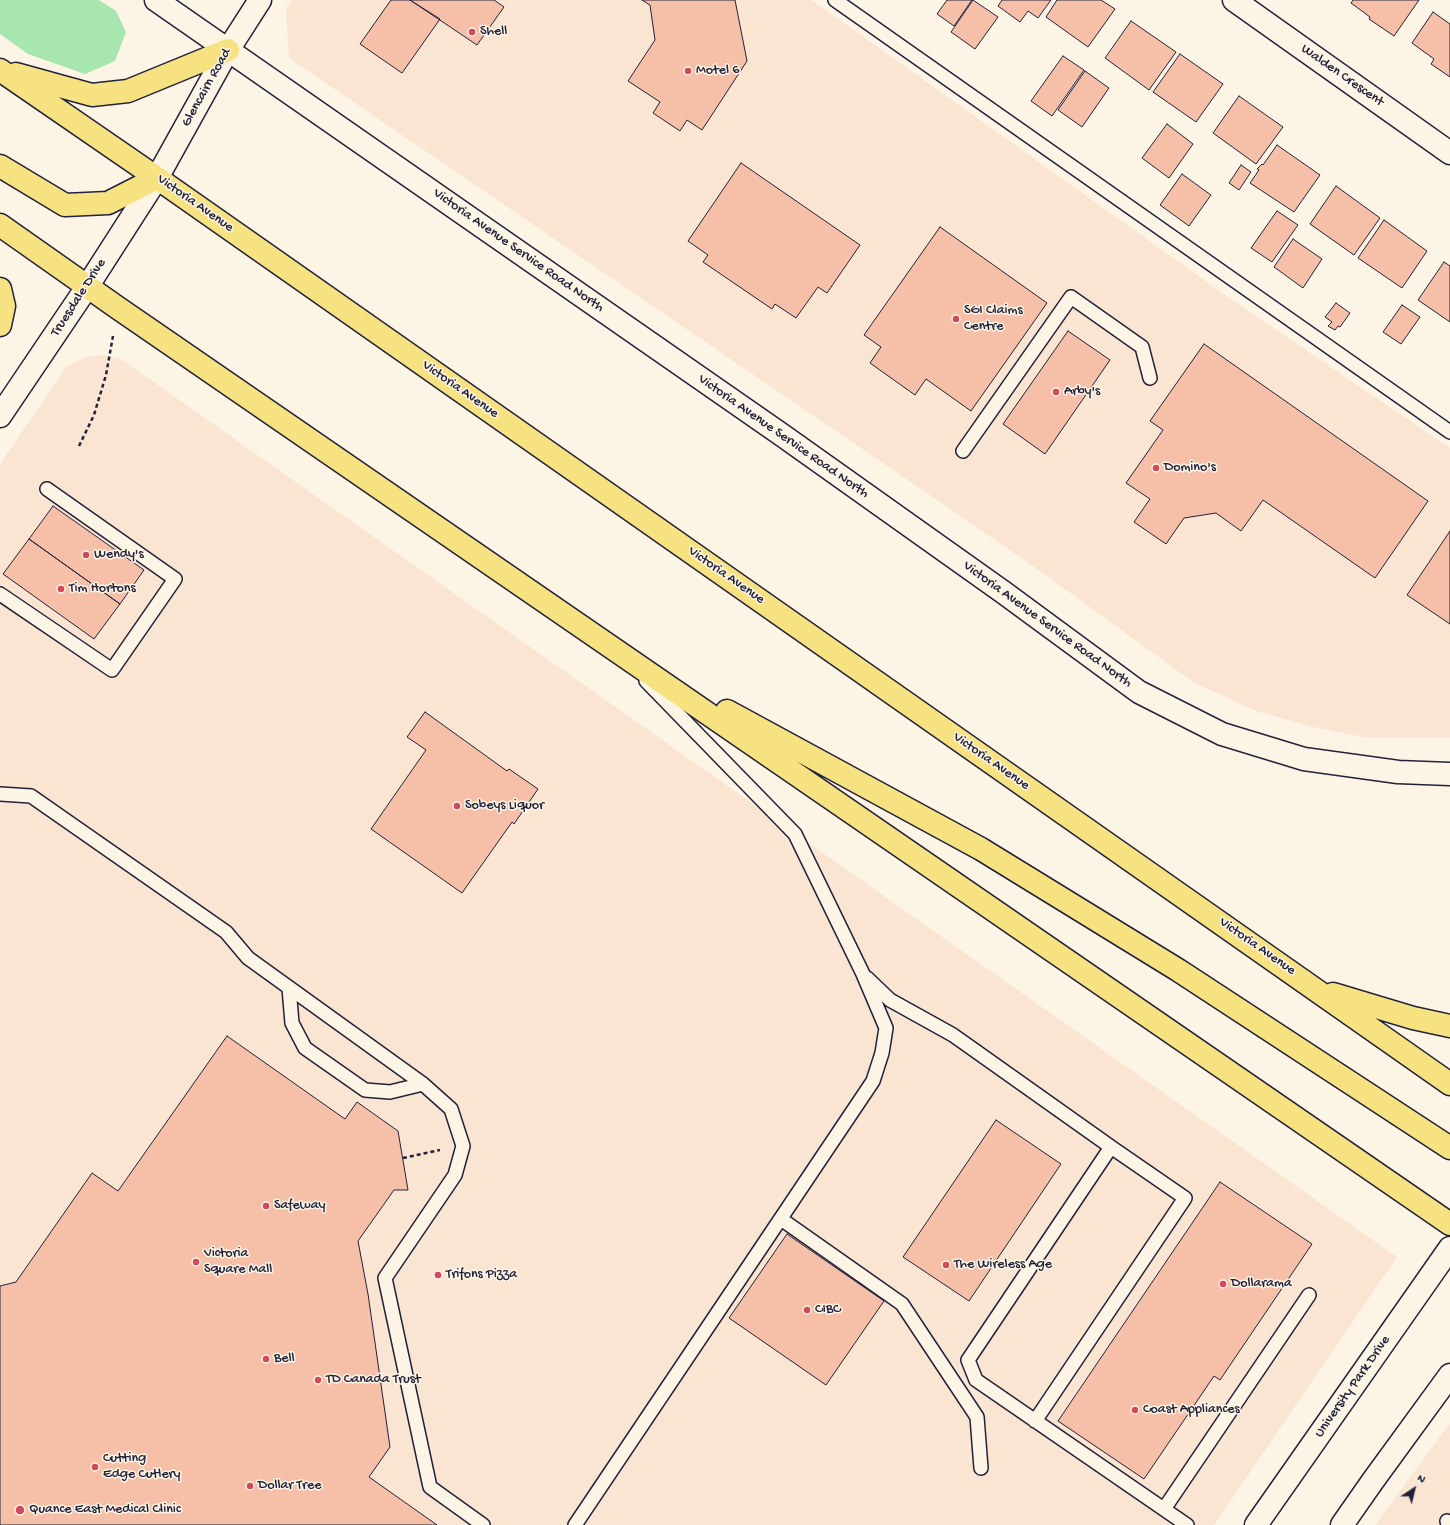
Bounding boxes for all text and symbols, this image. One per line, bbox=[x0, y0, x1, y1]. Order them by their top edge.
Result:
place label: Shell bbox=[480, 24, 507, 40]
marker: Shell bbox=[467, 27, 477, 37]
street label: Walden Crescent bbox=[1297, 41, 1387, 111]
street label: Glencairn Road bbox=[179, 46, 235, 130]
place label: Motel 6 bbox=[696, 63, 739, 79]
marker: Motel 6 bbox=[683, 66, 693, 76]
street label: Victoria Avenue bbox=[153, 171, 237, 237]
street label: Victoria Avenue Service Road North bbox=[429, 185, 607, 317]
street label: Truesdale Drive bbox=[48, 256, 110, 340]
place label: SGI Claims Centre bbox=[964, 303, 1023, 336]
marker: SGI Claims Centre bbox=[951, 314, 961, 324]
street label: Victoria Avenue bbox=[418, 357, 502, 423]
street label: Victoria Avenue Service Road North bbox=[694, 371, 872, 503]
place label: Arby's bbox=[1064, 384, 1100, 400]
marker: Arby's bbox=[1051, 387, 1061, 397]
place label: Domino's bbox=[1164, 460, 1216, 476]
marker: Domino's bbox=[1151, 463, 1161, 473]
street label: Victoria Avenue bbox=[684, 543, 768, 609]
place label: Wendy's bbox=[94, 547, 144, 563]
marker: Wendy's bbox=[81, 550, 91, 560]
street label: Victoria Avenue Service Road North bbox=[959, 558, 1135, 692]
place label: Tim Hortons bbox=[69, 581, 136, 597]
marker: Tim Hortons bbox=[56, 584, 66, 594]
street label: Victoria Avenue bbox=[949, 729, 1033, 795]
place label: Sobeys Liquor bbox=[465, 798, 544, 814]
marker: Sobeys Liquor bbox=[452, 801, 462, 811]
street label: Victoria Avenue bbox=[1215, 914, 1299, 980]
place label: Safeway bbox=[274, 1198, 325, 1214]
marker: Safeway bbox=[261, 1201, 271, 1211]
place label: Victoria Square Mall bbox=[204, 1246, 272, 1278]
marker: Victoria Square Mall bbox=[191, 1257, 201, 1267]
place label: The Wireless Age bbox=[954, 1257, 1052, 1273]
marker: The Wireless Age bbox=[941, 1260, 951, 1270]
place label: Trifons Pizza bbox=[446, 1267, 517, 1283]
marker: Trifons Pizza bbox=[433, 1270, 443, 1280]
place label: Dollarama bbox=[1231, 1276, 1292, 1292]
marker: Dollarama bbox=[1218, 1279, 1228, 1289]
place label: CIBC bbox=[815, 1302, 841, 1318]
marker: CIBC bbox=[802, 1305, 812, 1315]
street label: University Park Drive bbox=[1311, 1333, 1395, 1441]
place label: Bell bbox=[274, 1351, 295, 1367]
marker: Bell bbox=[261, 1354, 271, 1364]
place label: TD Canada Trust bbox=[326, 1372, 421, 1388]
marker: TD Canada Trust bbox=[313, 1375, 323, 1385]
place label: Coast Appliances bbox=[1143, 1402, 1240, 1418]
marker: Coast Appliances bbox=[1130, 1405, 1140, 1415]
place label: Cutting Edge Cutlery bbox=[103, 1451, 180, 1484]
marker: Cutting Edge Cutlery bbox=[90, 1462, 100, 1472]
north arrow bbox=[1394, 1469, 1434, 1509]
text: N bbox=[1414, 1472, 1427, 1486]
place label: Dollar Tree bbox=[258, 1478, 321, 1494]
marker: Dollar Tree bbox=[245, 1481, 255, 1491]
place label: Quance East Medical Clinic bbox=[29, 1502, 181, 1518]
marker: Quance East Medical Clinic bbox=[14, 1504, 26, 1516]

